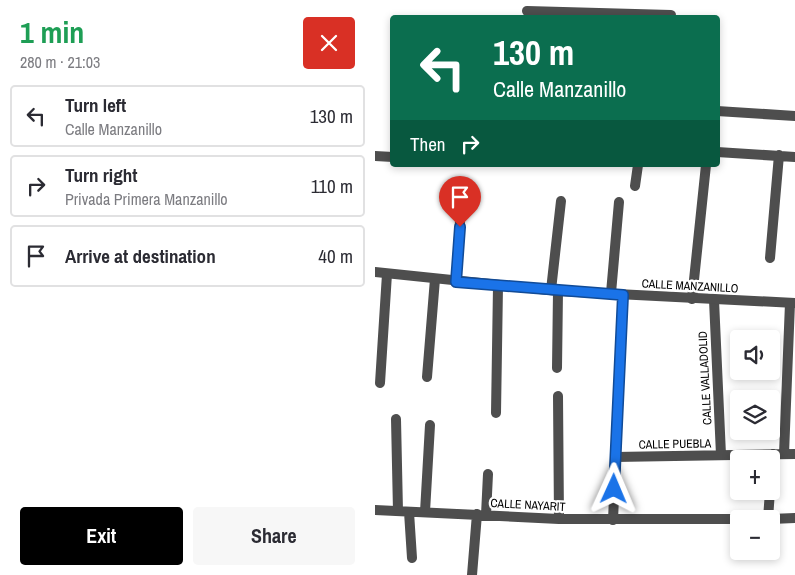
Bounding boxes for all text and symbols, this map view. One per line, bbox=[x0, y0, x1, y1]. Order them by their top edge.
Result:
text: 1 min bbox=[20, 12, 84, 52]
button: close bbox=[303, 17, 355, 69]
text: 130 m bbox=[493, 29, 574, 76]
icon: left bbox=[410, 35, 475, 100]
text: 280 m · 21:03 bbox=[20, 51, 100, 73]
text: Calle Manzanillo bbox=[493, 74, 626, 104]
text: Turn left bbox=[65, 92, 126, 118]
icon: left bbox=[22, 102, 50, 130]
text: 130 m bbox=[310, 103, 353, 129]
text: Calle Manzanillo bbox=[65, 118, 162, 140]
icon: right bbox=[456, 130, 484, 158]
text: Then bbox=[410, 131, 446, 157]
text: Turn right bbox=[65, 162, 137, 188]
icon: right bbox=[22, 172, 50, 200]
text: 110 m bbox=[311, 173, 353, 199]
pin bbox=[439, 176, 481, 227]
icon: arrive bbox=[446, 183, 474, 211]
text: Privada Primera Manzanillo bbox=[65, 188, 228, 210]
icon: arrive bbox=[22, 242, 50, 270]
text: Arrive at destination bbox=[65, 243, 216, 269]
text: 40 m bbox=[318, 243, 353, 269]
street label: CALLE MANZANILLO bbox=[641, 275, 739, 297]
map controls bbox=[730, 330, 780, 560]
button: sound bbox=[730, 330, 780, 380]
street label: CALLE VALLADOLID bbox=[695, 331, 715, 425]
button: layers bbox=[730, 390, 780, 440]
street label: CALLE PUEBLA bbox=[638, 435, 712, 453]
button: + bbox=[730, 450, 780, 500]
position arrow bbox=[587, 462, 639, 514]
street label: CALLE NAYARIT bbox=[490, 495, 566, 515]
button: Exit bbox=[20, 507, 183, 565]
button: Share bbox=[193, 507, 355, 565]
button: − bbox=[730, 510, 780, 560]

